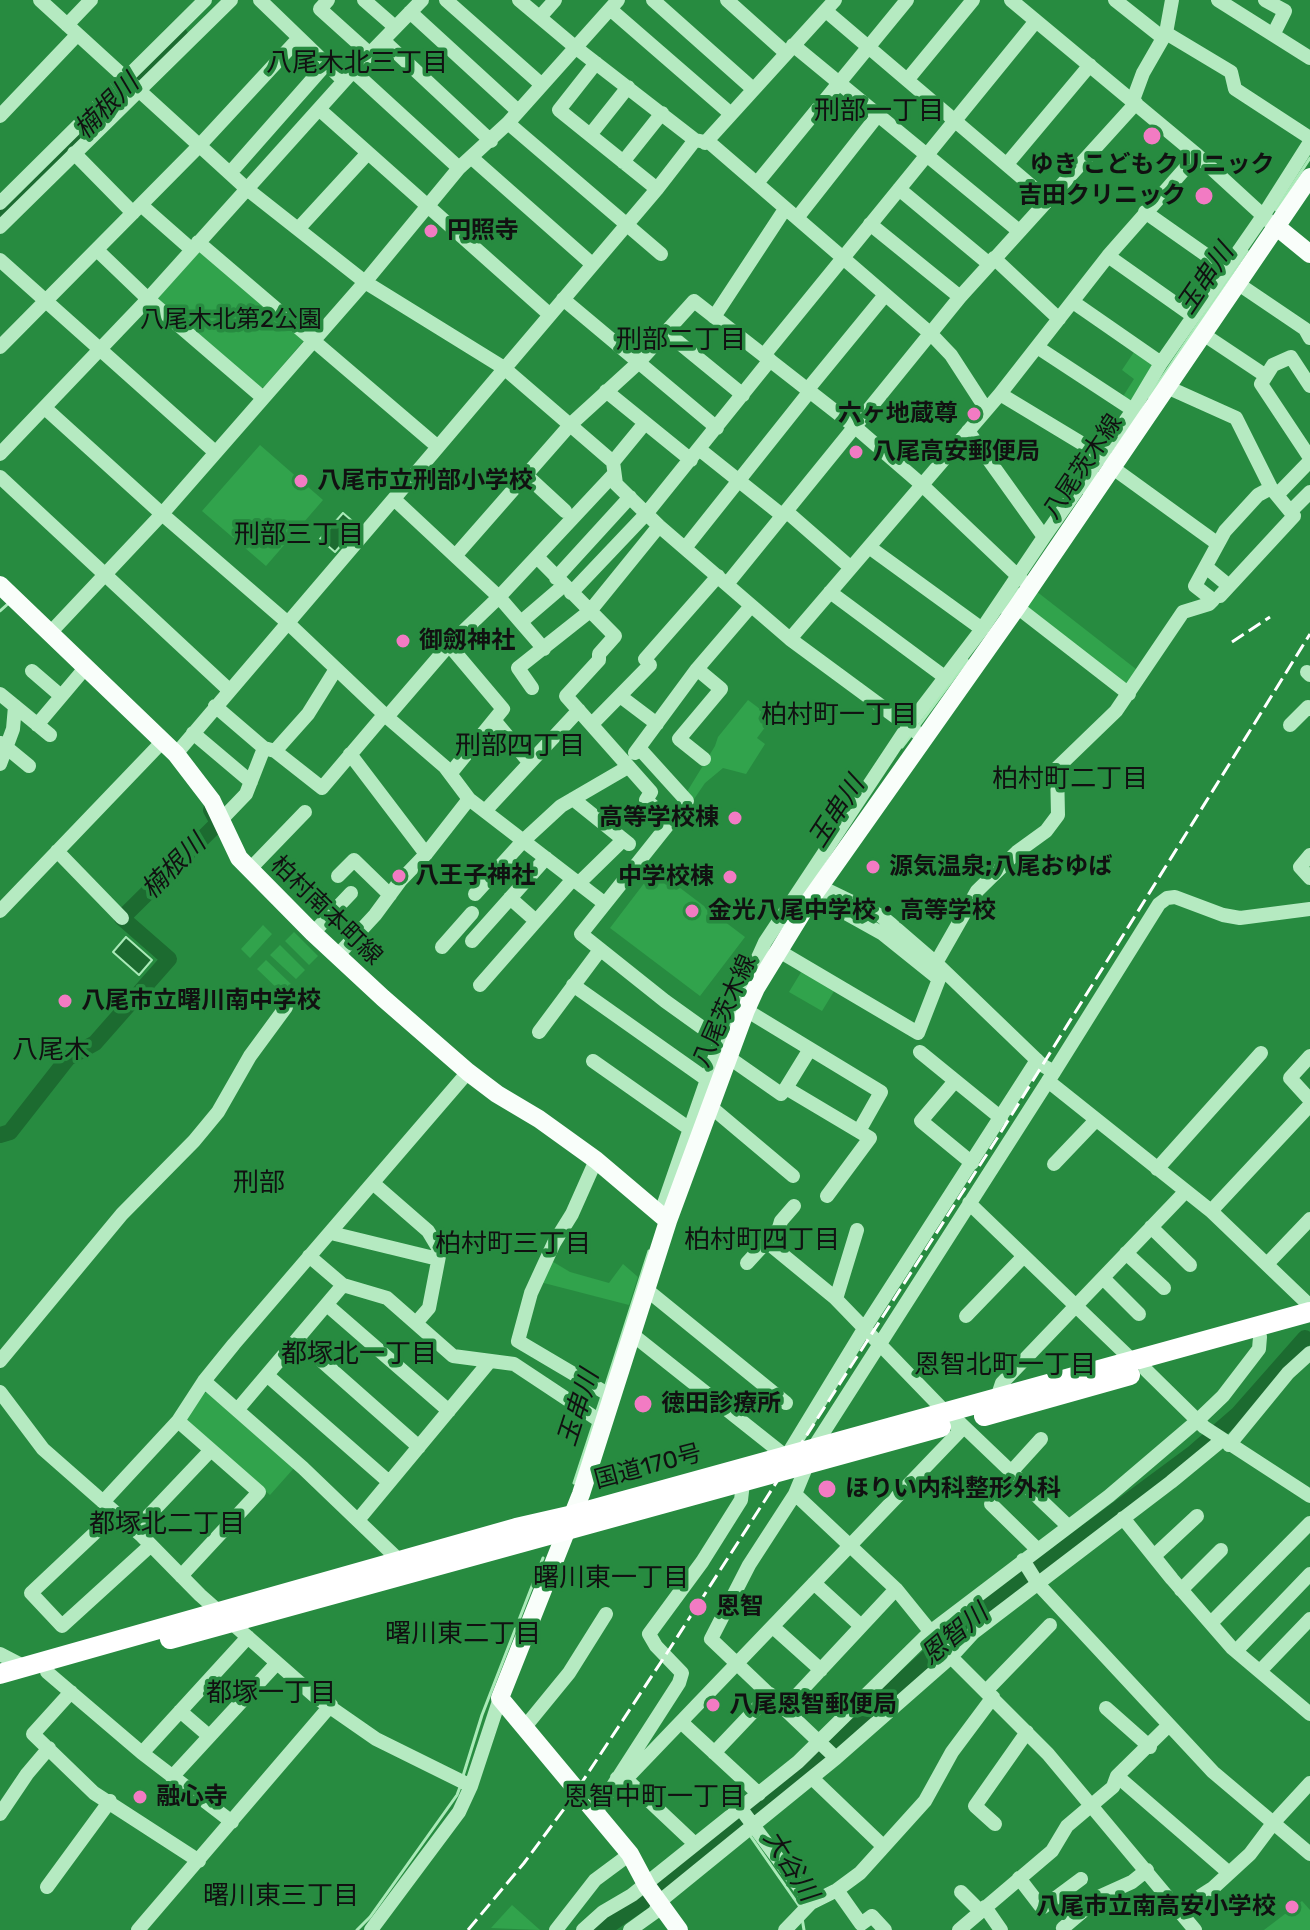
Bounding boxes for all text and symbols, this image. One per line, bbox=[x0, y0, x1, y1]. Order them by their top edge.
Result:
district label: 八尾木北三丁目 bbox=[266, 47, 448, 79]
water label: 楠根川 bbox=[68, 68, 146, 146]
district label: 刑部一丁目 bbox=[814, 95, 944, 127]
marker: ゆき こどもクリニック bbox=[1141, 125, 1163, 147]
place label: ゆき こどもクリニック bbox=[1029, 151, 1275, 179]
place label: 吉田クリニック bbox=[1018, 182, 1186, 210]
marker: 吉田クリニック bbox=[1193, 185, 1215, 207]
place label: 円照寺 bbox=[447, 217, 519, 245]
marker: 円照寺 bbox=[422, 222, 440, 240]
water label: 玉串川 bbox=[1171, 238, 1241, 320]
park label: 八尾木北第2公園 bbox=[140, 306, 322, 334]
district label: 刑部二丁目 bbox=[616, 324, 746, 356]
place label: 六ヶ地蔵尊 bbox=[838, 400, 958, 428]
marker: 六ヶ地蔵尊 bbox=[965, 405, 983, 423]
street label: 八尾茨木線 bbox=[1038, 409, 1128, 525]
place label: 八尾高安郵便局 bbox=[872, 438, 1040, 466]
marker: 八尾高安郵便局 bbox=[847, 443, 865, 461]
place label: 八尾市立刑部小学校 bbox=[317, 467, 533, 495]
marker: 八尾市立刑部小学校 bbox=[292, 472, 310, 490]
district label: 刑部三丁目 bbox=[234, 519, 364, 551]
place label: 御劔神社 bbox=[419, 627, 515, 655]
marker: 御劔神社 bbox=[394, 632, 412, 650]
district label: 柏村町一丁目 bbox=[761, 699, 917, 731]
district label: 刑部四丁目 bbox=[455, 730, 585, 762]
district label: 柏村町二丁目 bbox=[992, 763, 1148, 795]
water label: 玉串川 bbox=[803, 771, 871, 853]
place label: 高等学校棟 bbox=[599, 804, 719, 832]
marker: 高等学校棟 bbox=[726, 809, 744, 827]
water label: 楠根川 bbox=[135, 828, 213, 906]
street label: 柏村南本町線 bbox=[264, 851, 388, 971]
place label: 源気温泉;八尾おゆば bbox=[889, 853, 1112, 881]
marker: 源気温泉;八尾おゆば bbox=[864, 858, 882, 876]
place label: 八王子神社 bbox=[415, 862, 535, 890]
place label: 中学校棟 bbox=[618, 863, 714, 891]
marker: 八王子神社 bbox=[390, 867, 408, 885]
marker: 中学校棟 bbox=[721, 868, 739, 886]
place label: 金光八尾中学校・高等学校 bbox=[708, 897, 996, 925]
marker: 金光八尾中学校・高等学校 bbox=[683, 902, 701, 920]
street label: 八尾茨木線 bbox=[687, 950, 763, 1072]
place label: 八尾市立曙川南中学校 bbox=[81, 987, 321, 1015]
marker: 八尾市立曙川南中学校 bbox=[56, 992, 74, 1010]
district label: 八尾木 bbox=[12, 1034, 90, 1066]
district label: 刑部 bbox=[233, 1167, 285, 1199]
district label: 柏村町四丁目 bbox=[684, 1224, 840, 1256]
district label: 柏村町三丁目 bbox=[435, 1228, 591, 1260]
district label: 都塚北一丁目 bbox=[281, 1338, 437, 1370]
district label: 恩智北町一丁目 bbox=[914, 1349, 1096, 1381]
water label: 玉串川 bbox=[552, 1366, 606, 1450]
place label: 徳田診療所 bbox=[661, 1390, 781, 1418]
marker: 徳田診療所 bbox=[632, 1393, 654, 1415]
street label: 国道170号 bbox=[591, 1439, 705, 1495]
place label: ほりい内科整形外科 bbox=[845, 1475, 1061, 1503]
marker: ほりい内科整形外科 bbox=[816, 1478, 838, 1500]
district label: 都塚北二丁目 bbox=[89, 1508, 245, 1540]
district label: 曙川東一丁目 bbox=[533, 1562, 689, 1594]
place label: 恩智 bbox=[716, 1593, 764, 1621]
marker: 恩智 bbox=[687, 1596, 709, 1618]
water label: 恩智川 bbox=[915, 1598, 995, 1672]
district label: 曙川東二丁目 bbox=[385, 1618, 541, 1650]
district label: 都塚一丁目 bbox=[206, 1677, 336, 1709]
place label: 八尾恩智郵便局 bbox=[729, 1691, 897, 1719]
marker: 八尾恩智郵便局 bbox=[704, 1696, 722, 1714]
district label: 恩智中町一丁目 bbox=[563, 1781, 745, 1813]
place label: 融心寺 bbox=[156, 1783, 228, 1811]
marker: 融心寺 bbox=[131, 1788, 149, 1806]
water label: 大谷川 bbox=[756, 1825, 824, 1907]
district label: 曙川東三丁目 bbox=[203, 1880, 359, 1912]
place label: 八尾市立南高安小学校 bbox=[1036, 1893, 1276, 1921]
marker: 八尾市立南高安小学校 bbox=[1283, 1898, 1301, 1916]

